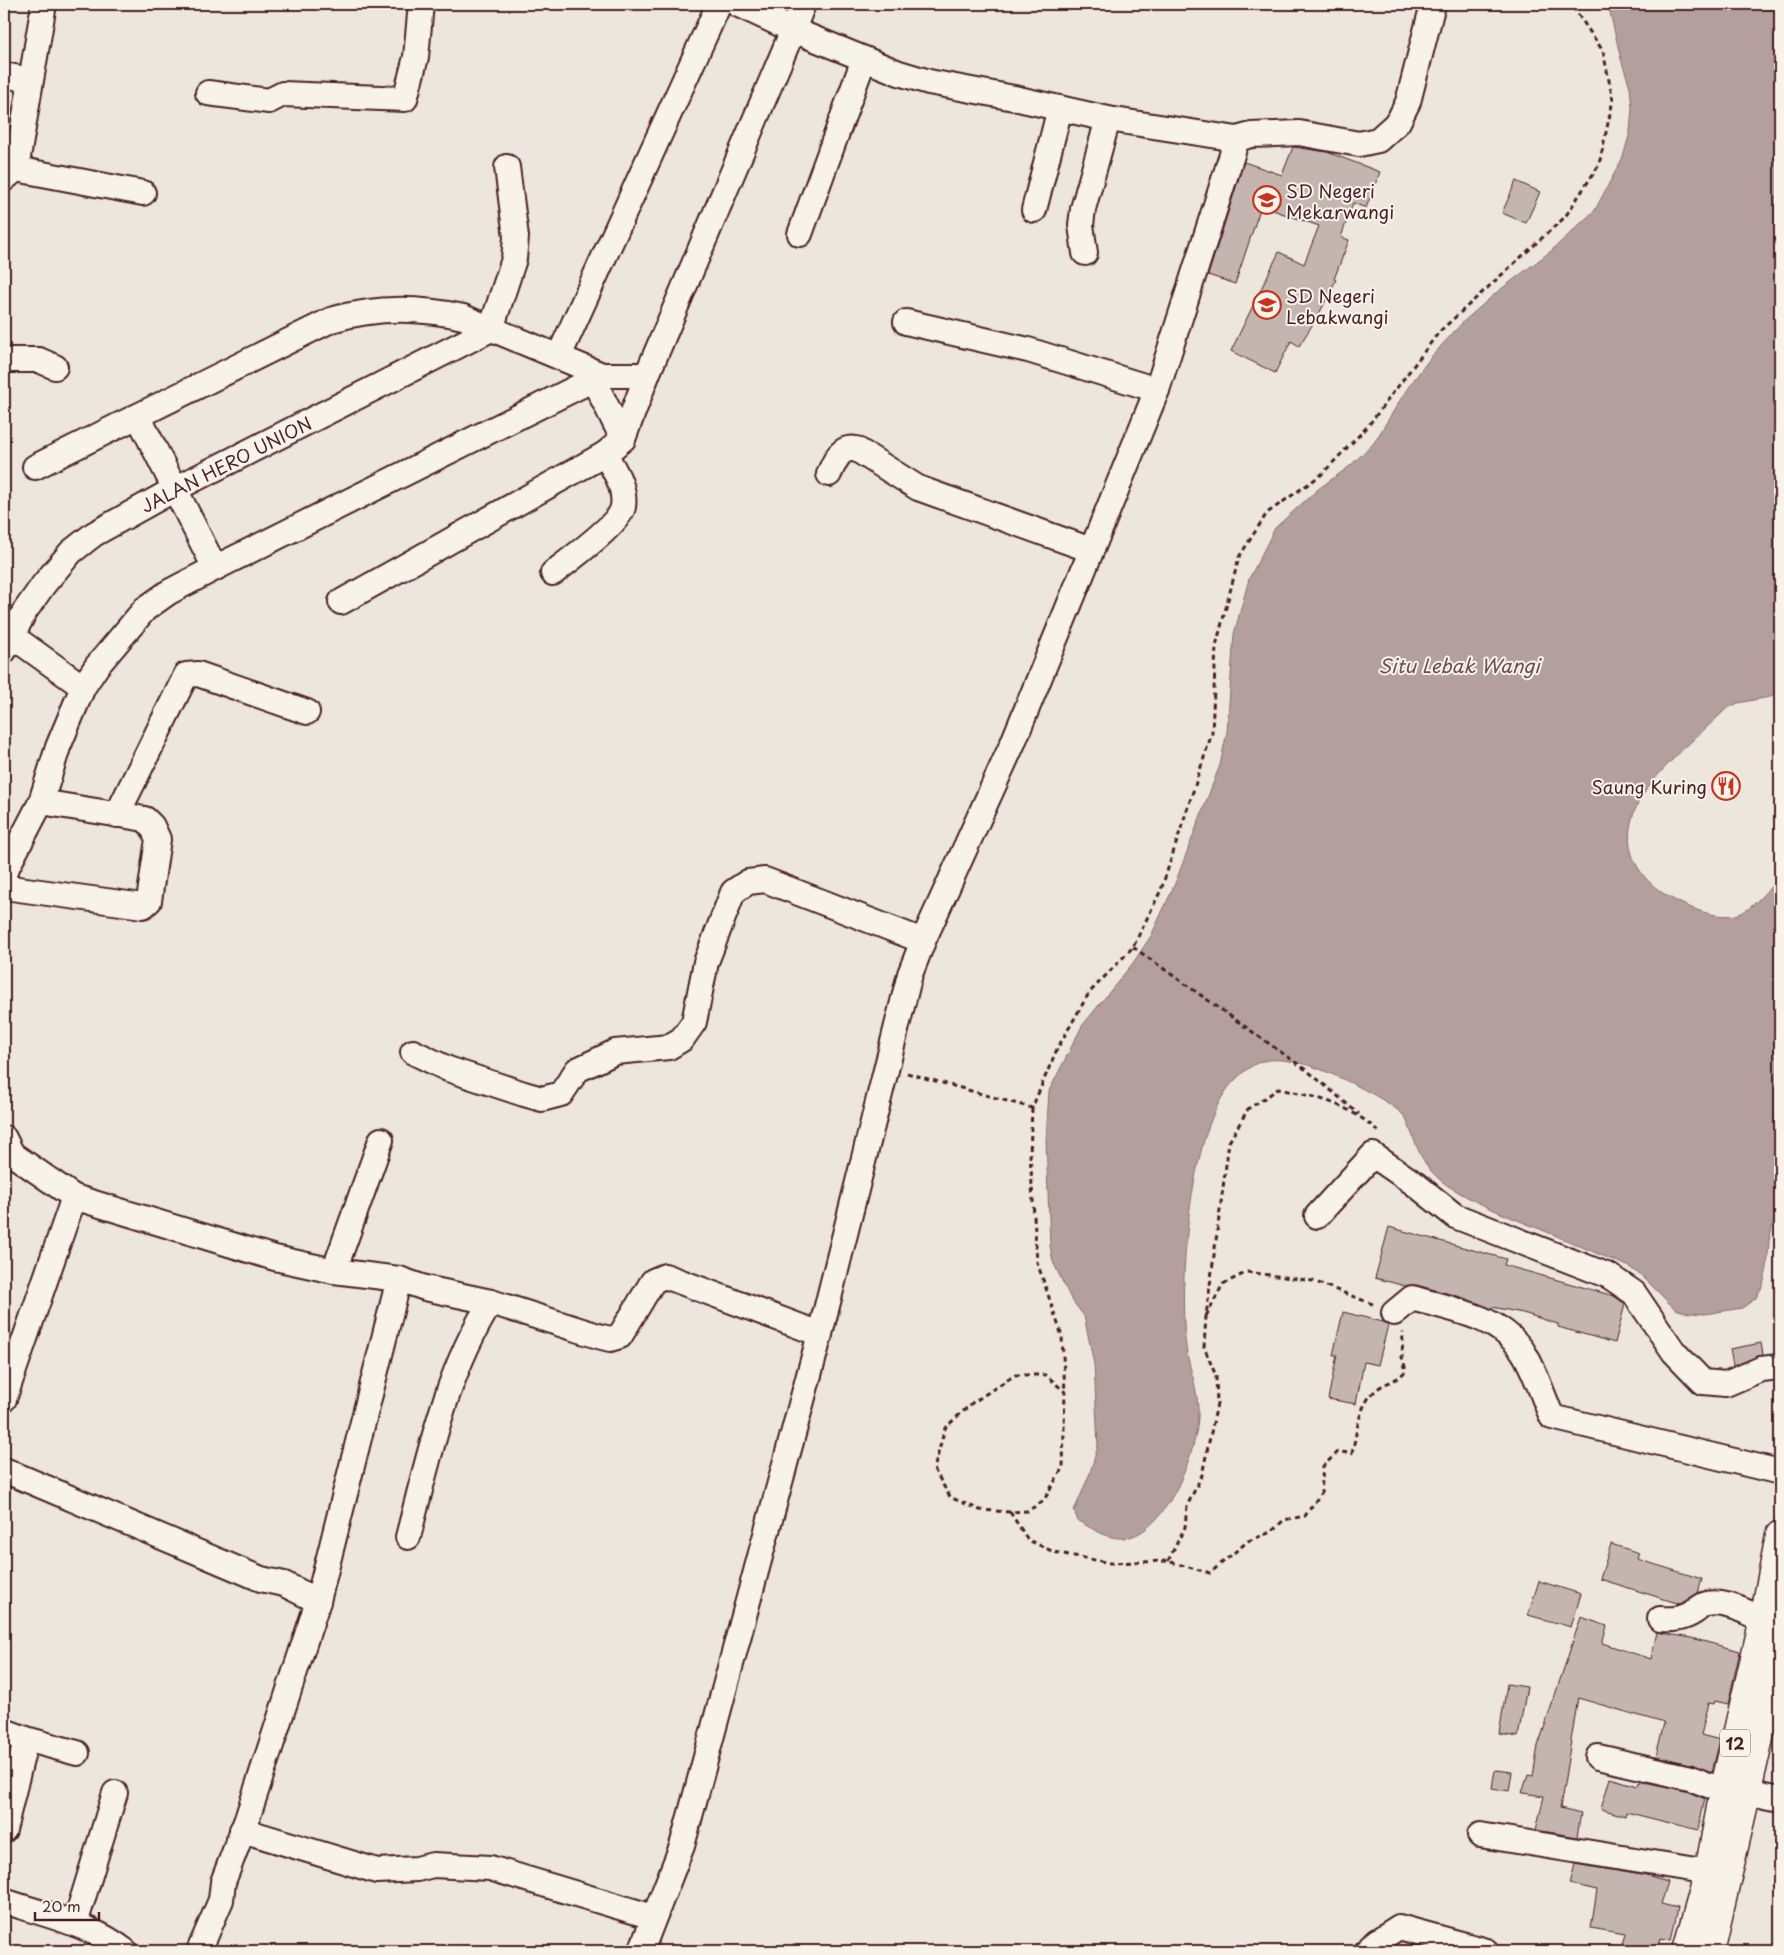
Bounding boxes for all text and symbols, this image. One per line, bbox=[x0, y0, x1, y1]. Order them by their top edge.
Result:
place label: SD Negeri Mekarwangi bbox=[1286, 177, 1394, 225]
school or university icon: SD Negeri Mekarwangi bbox=[1252, 185, 1282, 215]
place label: SD Negeri Lebakwangi bbox=[1286, 282, 1389, 330]
school or university icon: SD Negeri Lebakwangi bbox=[1252, 290, 1282, 320]
street label: JALAN HERO UNION bbox=[136, 409, 316, 519]
water label: Situ Lebak Wangi bbox=[1378, 651, 1542, 679]
restaurant icon: Saung Kuring bbox=[1711, 771, 1741, 801]
place label: Saung Kuring bbox=[1592, 773, 1707, 800]
road number: 12 bbox=[1720, 1730, 1750, 1756]
scale bar bbox=[35, 1890, 99, 1922]
text: 20 m bbox=[42, 1894, 81, 1917]

